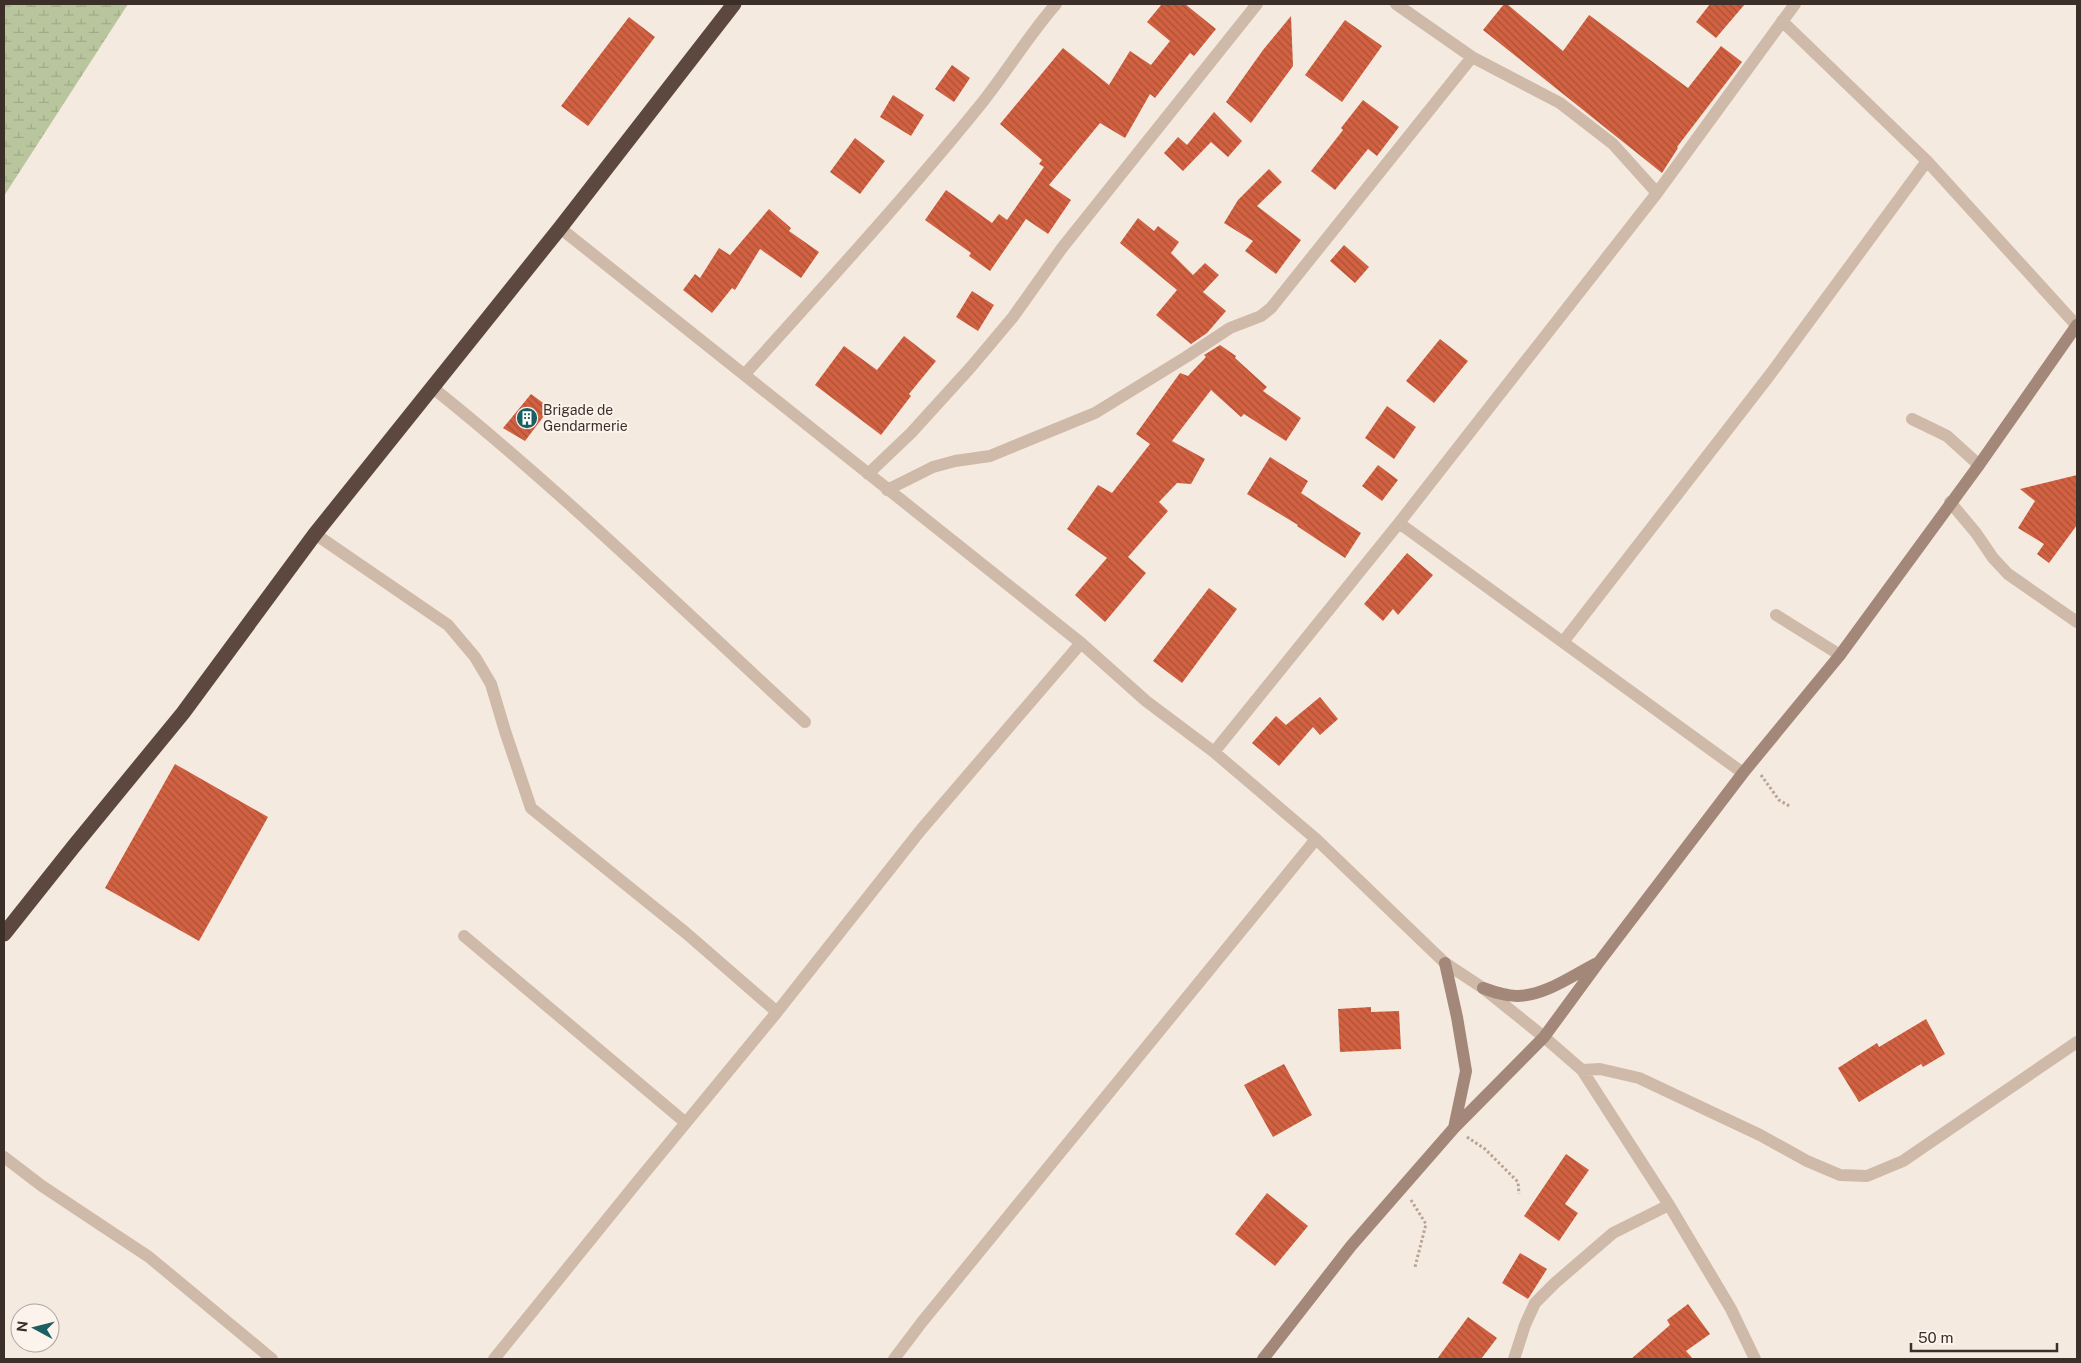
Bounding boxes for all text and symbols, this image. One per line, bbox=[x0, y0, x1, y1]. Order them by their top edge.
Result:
place label: Brigade de Gendarmerie bbox=[543, 402, 628, 434]
building icon: Brigade de Gendarmerie bbox=[515, 406, 539, 430]
north arrow bbox=[10, 1303, 60, 1353]
text: N bbox=[13, 1320, 31, 1333]
scale bar bbox=[1911, 1320, 2057, 1352]
text: 50 m bbox=[1918, 1329, 1953, 1346]

